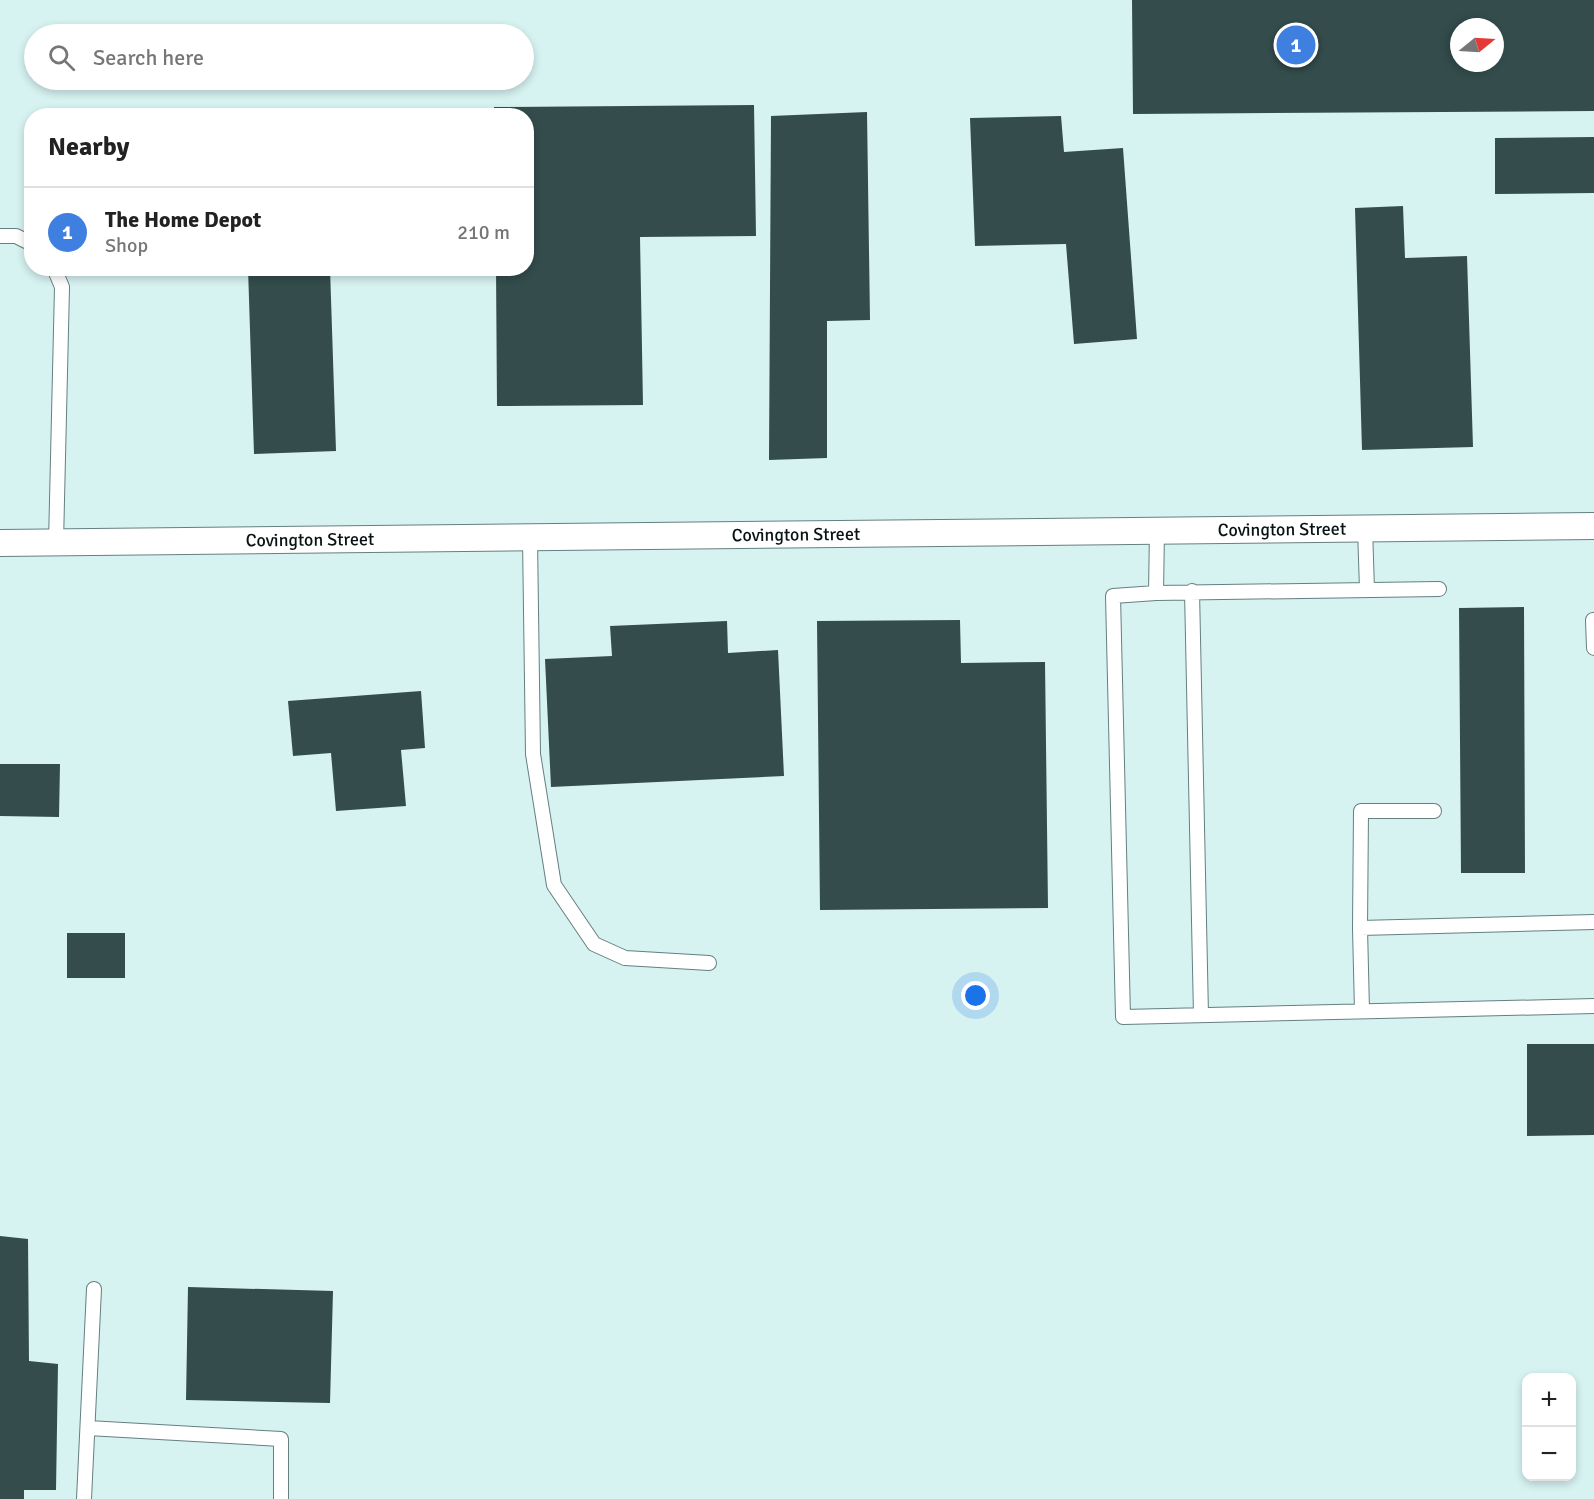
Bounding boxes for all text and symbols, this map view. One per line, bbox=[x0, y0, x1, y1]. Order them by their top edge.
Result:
north arrow bbox=[1450, 18, 1504, 72]
pin: 1 bbox=[1276, 22, 1316, 68]
search box bbox=[24, 24, 534, 90]
icon: search bbox=[45, 41, 78, 74]
text: Search here bbox=[93, 44, 204, 71]
text: Nearby bbox=[48, 131, 129, 163]
text: The Home Depot bbox=[105, 206, 261, 233]
text: 1 bbox=[62, 220, 73, 245]
text: 210 m bbox=[457, 220, 510, 245]
text: Shop bbox=[105, 233, 148, 258]
street label: Covington Street bbox=[1218, 518, 1346, 541]
street label: Covington Street bbox=[732, 523, 860, 546]
street label: Covington Street bbox=[246, 528, 374, 551]
your location bbox=[961, 981, 990, 1010]
map controls bbox=[1522, 1373, 1576, 1481]
button: + bbox=[1522, 1373, 1576, 1427]
button: − bbox=[1522, 1427, 1576, 1481]

